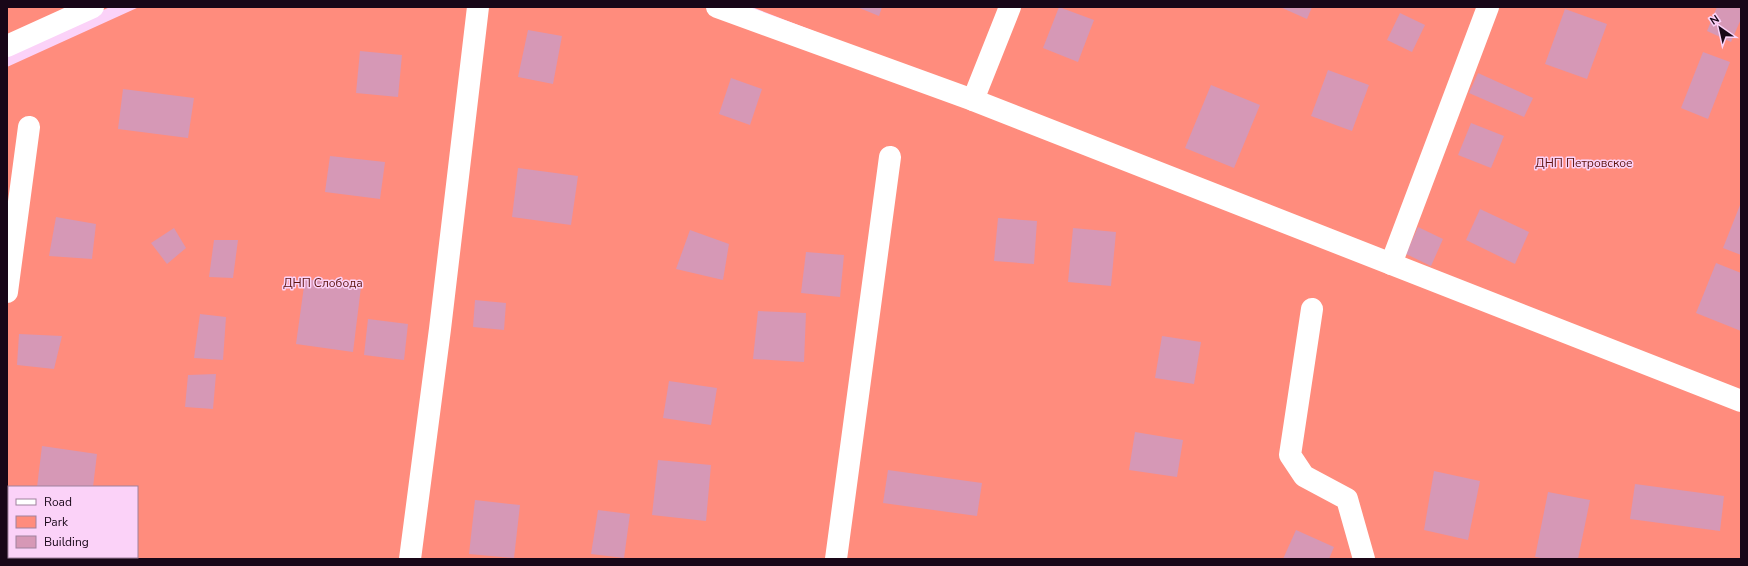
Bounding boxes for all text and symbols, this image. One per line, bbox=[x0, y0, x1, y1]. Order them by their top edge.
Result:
north arrow bbox=[1700, 8, 1740, 48]
text: N bbox=[1707, 12, 1722, 29]
park label: ДНП Петровское bbox=[1535, 155, 1633, 171]
park label: ДНП Слобода bbox=[283, 275, 363, 291]
legend bbox=[8, 486, 138, 558]
text: Road bbox=[44, 494, 72, 510]
text: Park bbox=[44, 514, 69, 530]
text: Building bbox=[44, 534, 89, 550]

